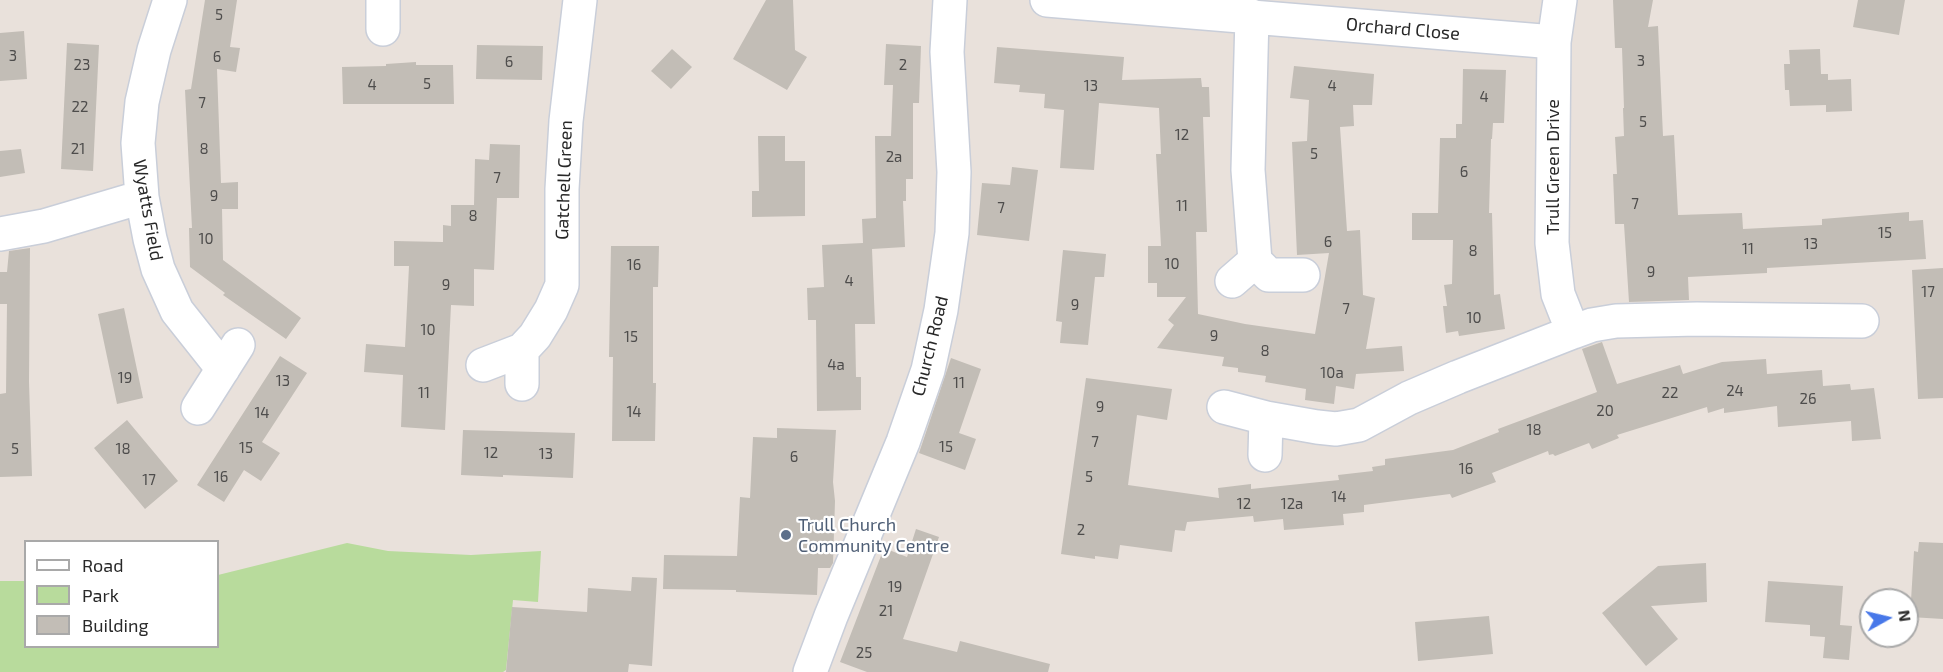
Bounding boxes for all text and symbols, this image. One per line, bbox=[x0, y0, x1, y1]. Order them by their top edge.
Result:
house number: 5 bbox=[215, 6, 223, 24]
street label: Orchard Close bbox=[1345, 13, 1461, 45]
house number: 3 bbox=[9, 47, 17, 65]
house number: 6 bbox=[213, 48, 221, 66]
house number: 3 bbox=[1637, 52, 1645, 70]
house number: 6 bbox=[505, 53, 513, 71]
house number: 23 bbox=[74, 56, 90, 74]
house number: 2 bbox=[899, 56, 907, 74]
house number: 5 bbox=[423, 75, 431, 93]
house number: 4 bbox=[367, 76, 377, 94]
house number: 13 bbox=[1084, 77, 1098, 95]
house number: 4 bbox=[1327, 77, 1337, 95]
house number: 4 bbox=[1479, 88, 1489, 106]
house number: 7 bbox=[198, 94, 206, 112]
house number: 22 bbox=[72, 98, 88, 116]
street label: Trull Green Drive bbox=[1542, 99, 1564, 235]
house number: 5 bbox=[1639, 113, 1647, 131]
street label: Gatchell Green bbox=[551, 120, 577, 240]
house number: 12 bbox=[1175, 126, 1189, 144]
house number: 21 bbox=[71, 140, 85, 158]
house number: 8 bbox=[199, 140, 209, 158]
house number: 5 bbox=[1310, 145, 1318, 163]
house number: 2a bbox=[886, 148, 902, 166]
street label: Wyatts Field bbox=[128, 158, 168, 262]
house number: 6 bbox=[1460, 163, 1468, 181]
house number: 7 bbox=[493, 169, 501, 187]
house number: 9 bbox=[210, 187, 218, 205]
house number: 7 bbox=[1631, 195, 1639, 213]
house number: 11 bbox=[1176, 197, 1188, 215]
house number: 7 bbox=[997, 199, 1005, 217]
house number: 8 bbox=[468, 207, 478, 225]
house number: 15 bbox=[1878, 224, 1892, 242]
house number: 10 bbox=[198, 230, 214, 248]
house number: 6 bbox=[1324, 233, 1332, 251]
house number: 13 bbox=[1804, 235, 1818, 253]
house number: 11 bbox=[1742, 240, 1754, 258]
house number: 8 bbox=[1468, 242, 1478, 260]
house number: 10 bbox=[1164, 255, 1180, 273]
house number: 16 bbox=[627, 256, 641, 274]
house number: 9 bbox=[1647, 263, 1655, 281]
house number: 4 bbox=[844, 272, 854, 290]
house number: 9 bbox=[442, 276, 450, 294]
house number: 17 bbox=[1921, 283, 1935, 301]
street label: Church Road bbox=[907, 294, 953, 398]
house number: 9 bbox=[1071, 296, 1079, 314]
house number: 7 bbox=[1342, 300, 1350, 318]
house number: 10 bbox=[1466, 309, 1482, 327]
house number: 10 bbox=[420, 321, 436, 339]
house number: 9 bbox=[1210, 327, 1218, 345]
house number: 15 bbox=[624, 328, 638, 346]
house number: 8 bbox=[1260, 342, 1270, 360]
house number: 4a bbox=[827, 356, 845, 374]
house number: 10a bbox=[1320, 364, 1344, 382]
house number: 19 bbox=[118, 369, 132, 387]
house number: 13 bbox=[276, 372, 290, 390]
house number: 11 bbox=[953, 374, 965, 392]
house number: 24 bbox=[1726, 382, 1744, 400]
house number: 11 bbox=[418, 384, 430, 402]
house number: 22 bbox=[1662, 384, 1678, 402]
house number: 26 bbox=[1799, 390, 1817, 408]
house number: 9 bbox=[1096, 398, 1104, 416]
house number: 20 bbox=[1596, 402, 1614, 420]
house number: 14 bbox=[626, 403, 642, 421]
house number: 14 bbox=[254, 404, 270, 422]
house number: 18 bbox=[1526, 421, 1542, 439]
house number: 7 bbox=[1091, 433, 1099, 451]
house number: 15 bbox=[939, 438, 953, 456]
house number: 15 bbox=[239, 439, 253, 457]
house number: 5 bbox=[11, 440, 19, 458]
house number: 18 bbox=[115, 440, 131, 458]
house number: 12 bbox=[484, 444, 498, 462]
house number: 13 bbox=[539, 445, 553, 463]
house number: 6 bbox=[790, 448, 798, 466]
house number: 16 bbox=[1459, 460, 1473, 478]
house number: 16 bbox=[214, 468, 228, 486]
house number: 5 bbox=[1085, 468, 1093, 486]
house number: 17 bbox=[142, 471, 156, 489]
house number: 14 bbox=[1331, 488, 1347, 506]
house number: 12 bbox=[1237, 495, 1251, 513]
house number: 12a bbox=[1281, 495, 1303, 513]
place label: Trull Church Community Centre bbox=[798, 514, 949, 556]
house number: 2 bbox=[1077, 521, 1085, 539]
marker: Trull Church Community Centre bbox=[779, 528, 793, 542]
legend bbox=[24, 540, 219, 648]
text: Road bbox=[82, 554, 123, 576]
house number: 19 bbox=[888, 578, 902, 596]
text: Park bbox=[82, 584, 119, 606]
north arrow bbox=[1859, 588, 1919, 648]
house number: 21 bbox=[879, 602, 893, 620]
text: N bbox=[1895, 609, 1916, 623]
text: Building bbox=[82, 614, 149, 636]
house number: 25 bbox=[856, 644, 872, 662]

